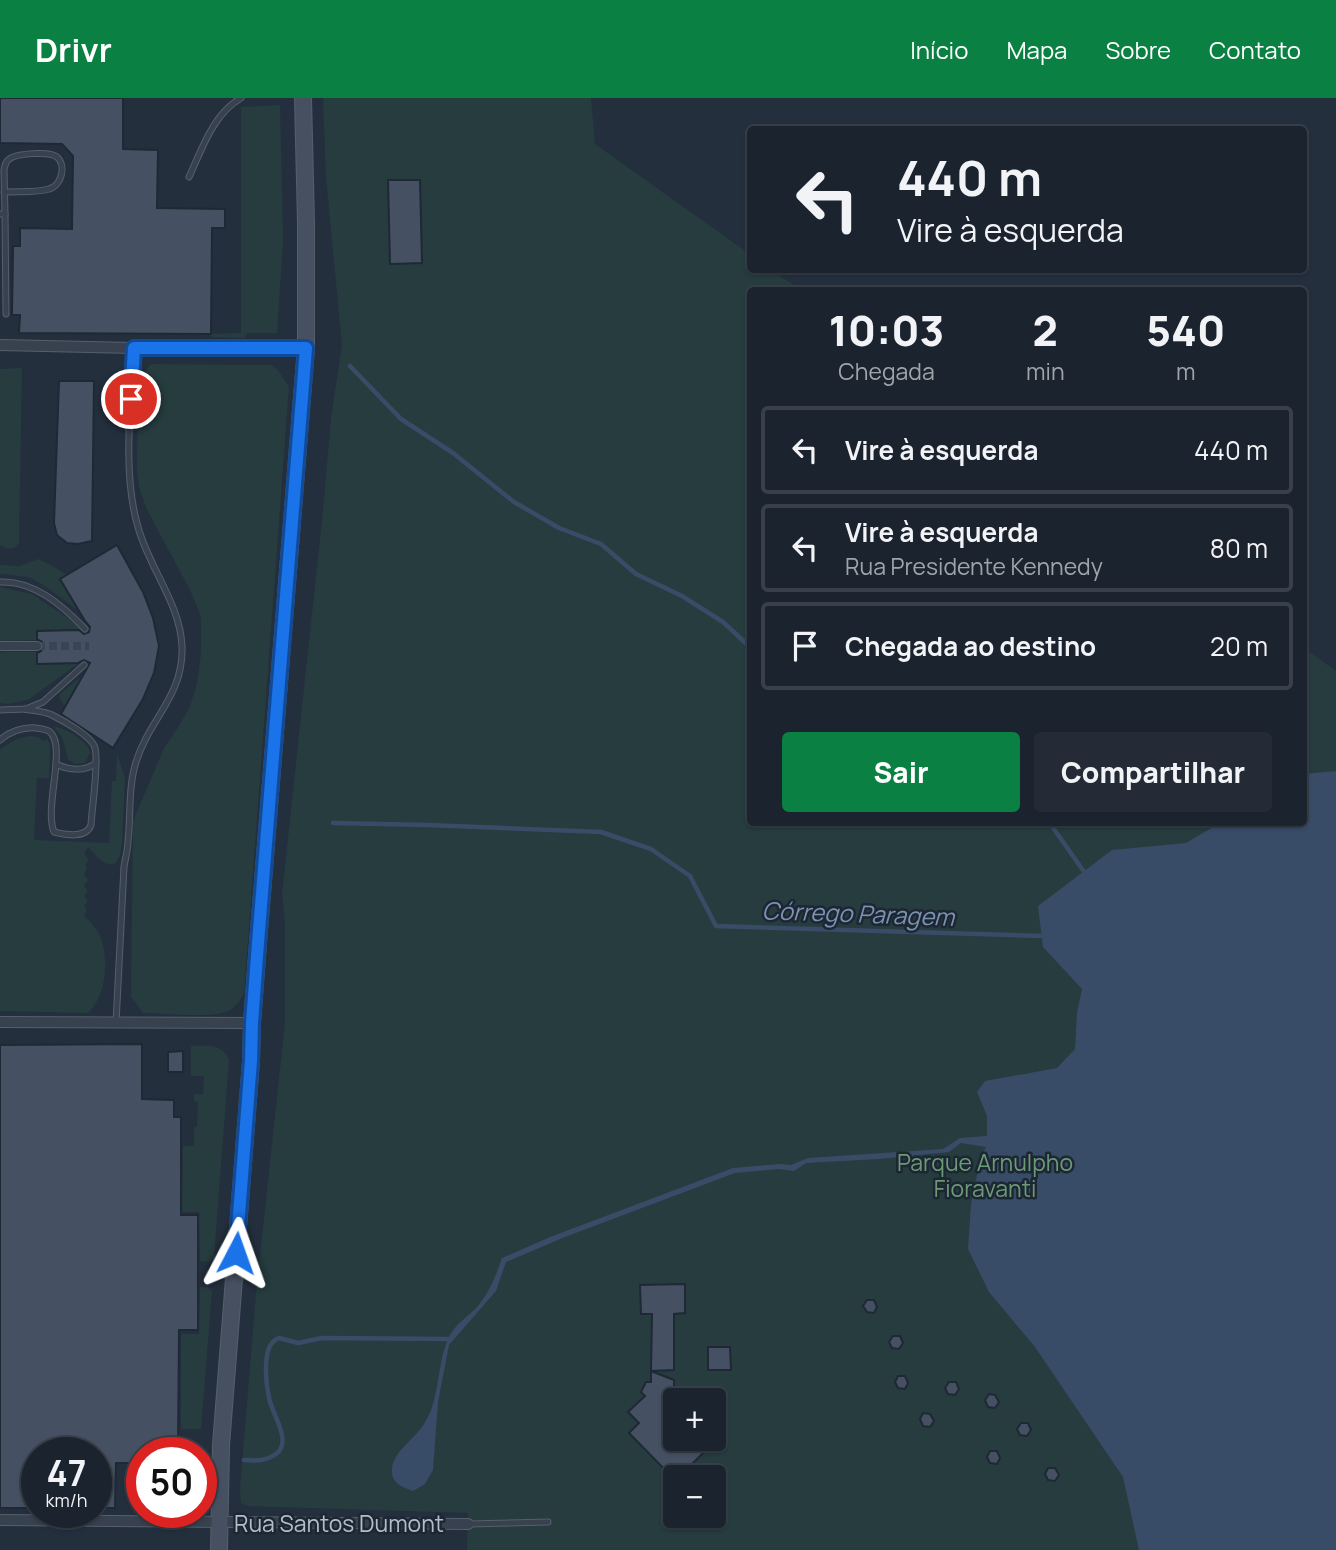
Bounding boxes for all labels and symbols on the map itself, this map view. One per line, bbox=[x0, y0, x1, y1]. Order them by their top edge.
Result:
pin bbox=[101, 369, 161, 429]
water label: Córrego Paragem bbox=[761, 893, 956, 933]
park label: Parque Arnulpho Fioravanti bbox=[897, 1146, 1073, 1204]
position arrow bbox=[199, 1216, 273, 1290]
speed limit sign: 50 bbox=[126, 1437, 217, 1528]
street label: Rua Santos Dumont bbox=[234, 1507, 444, 1539]

